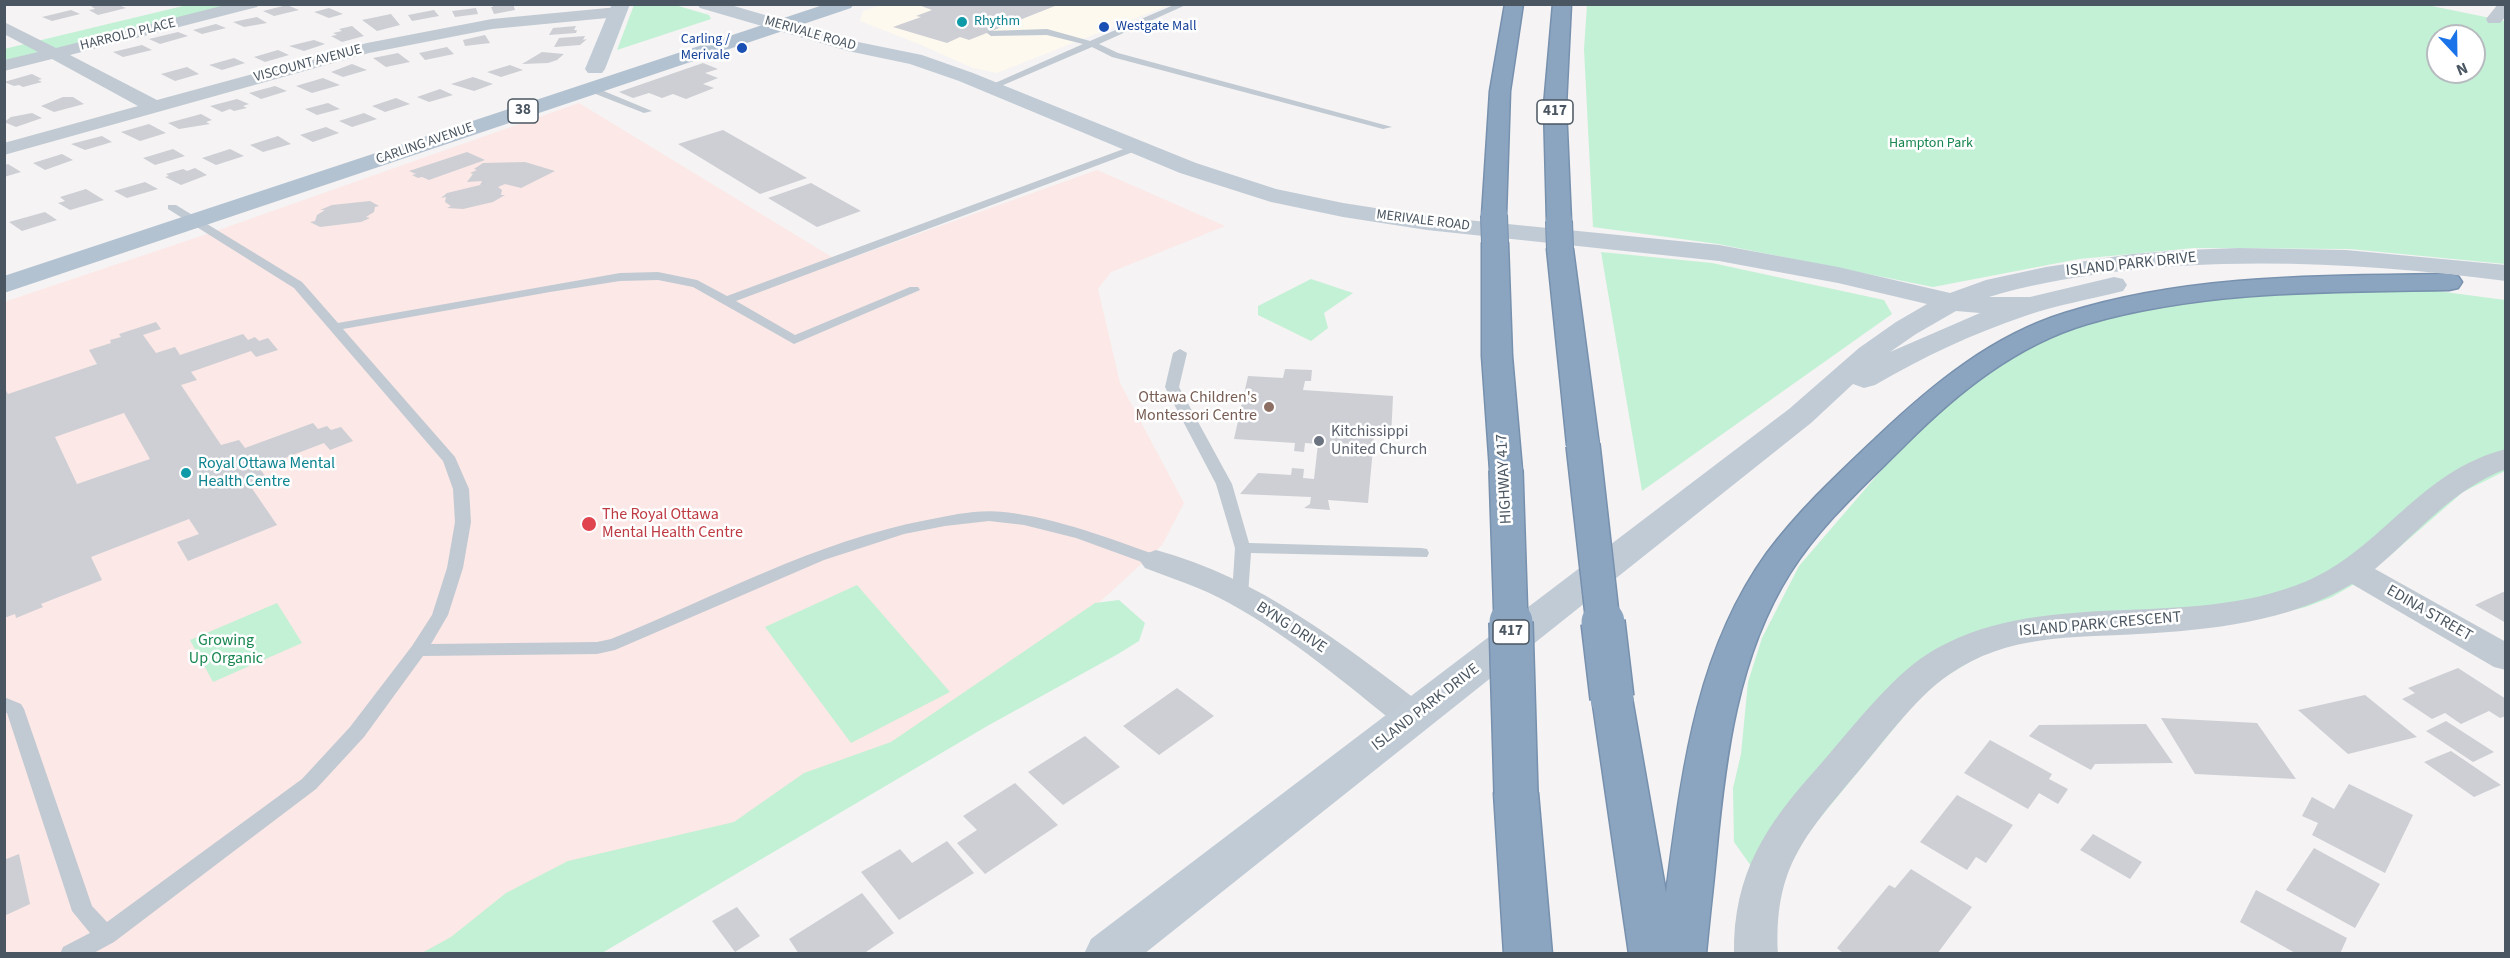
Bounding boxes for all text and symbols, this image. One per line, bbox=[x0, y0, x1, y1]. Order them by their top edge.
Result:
street label: MERIVALE ROAD bbox=[762, 13, 858, 55]
place label: Rhythm bbox=[974, 14, 1020, 30]
street label: HARROLD PLACE bbox=[79, 15, 177, 55]
marker: Rhythm bbox=[955, 15, 969, 29]
place label: Westgate Mall bbox=[1116, 19, 1196, 35]
marker: Westgate Mall bbox=[1097, 20, 1111, 34]
north arrow bbox=[2426, 24, 2486, 84]
place label: Carling / Merivale bbox=[681, 32, 730, 64]
marker: Carling / Merivale bbox=[735, 41, 749, 55]
street label: VISCOUNT AVENUE bbox=[252, 42, 364, 86]
text: N bbox=[2453, 57, 2471, 81]
road number: 38 bbox=[508, 99, 538, 123]
road number: 417 bbox=[1537, 100, 1573, 124]
street label: CARLING AVENUE bbox=[374, 119, 476, 169]
park label: Hampton Park bbox=[1889, 136, 1973, 152]
street label: MERIVALE ROAD bbox=[1375, 207, 1471, 235]
street label: ISLAND PARK DRIVE bbox=[2065, 249, 2197, 281]
place label: Ottawa Children's Montessori Centre bbox=[1135, 388, 1257, 426]
marker: Ottawa Children's Montessori Centre bbox=[1262, 400, 1276, 414]
place label: Kitchissippi United Church bbox=[1331, 422, 1427, 460]
street label: HIGHWAY 417 bbox=[1493, 433, 1517, 525]
marker: Kitchissippi United Church bbox=[1312, 434, 1326, 448]
place label: Royal Ottawa Mental Health Centre bbox=[198, 454, 335, 492]
marker: Royal Ottawa Mental Health Centre bbox=[179, 466, 193, 480]
place label: The Royal Ottawa Mental Health Centre bbox=[602, 505, 743, 543]
marker: The Royal Ottawa Mental Health Centre bbox=[580, 515, 598, 533]
street label: EDINA STREET bbox=[2383, 582, 2475, 646]
street label: BYNG DRIVE bbox=[1252, 598, 1330, 658]
street label: ISLAND PARK CRESCENT bbox=[2018, 608, 2182, 642]
road number: 417 bbox=[1493, 620, 1529, 644]
park label: Growing Up Organic bbox=[189, 631, 263, 669]
street label: ISLAND PARK DRIVE bbox=[1368, 660, 1484, 756]

